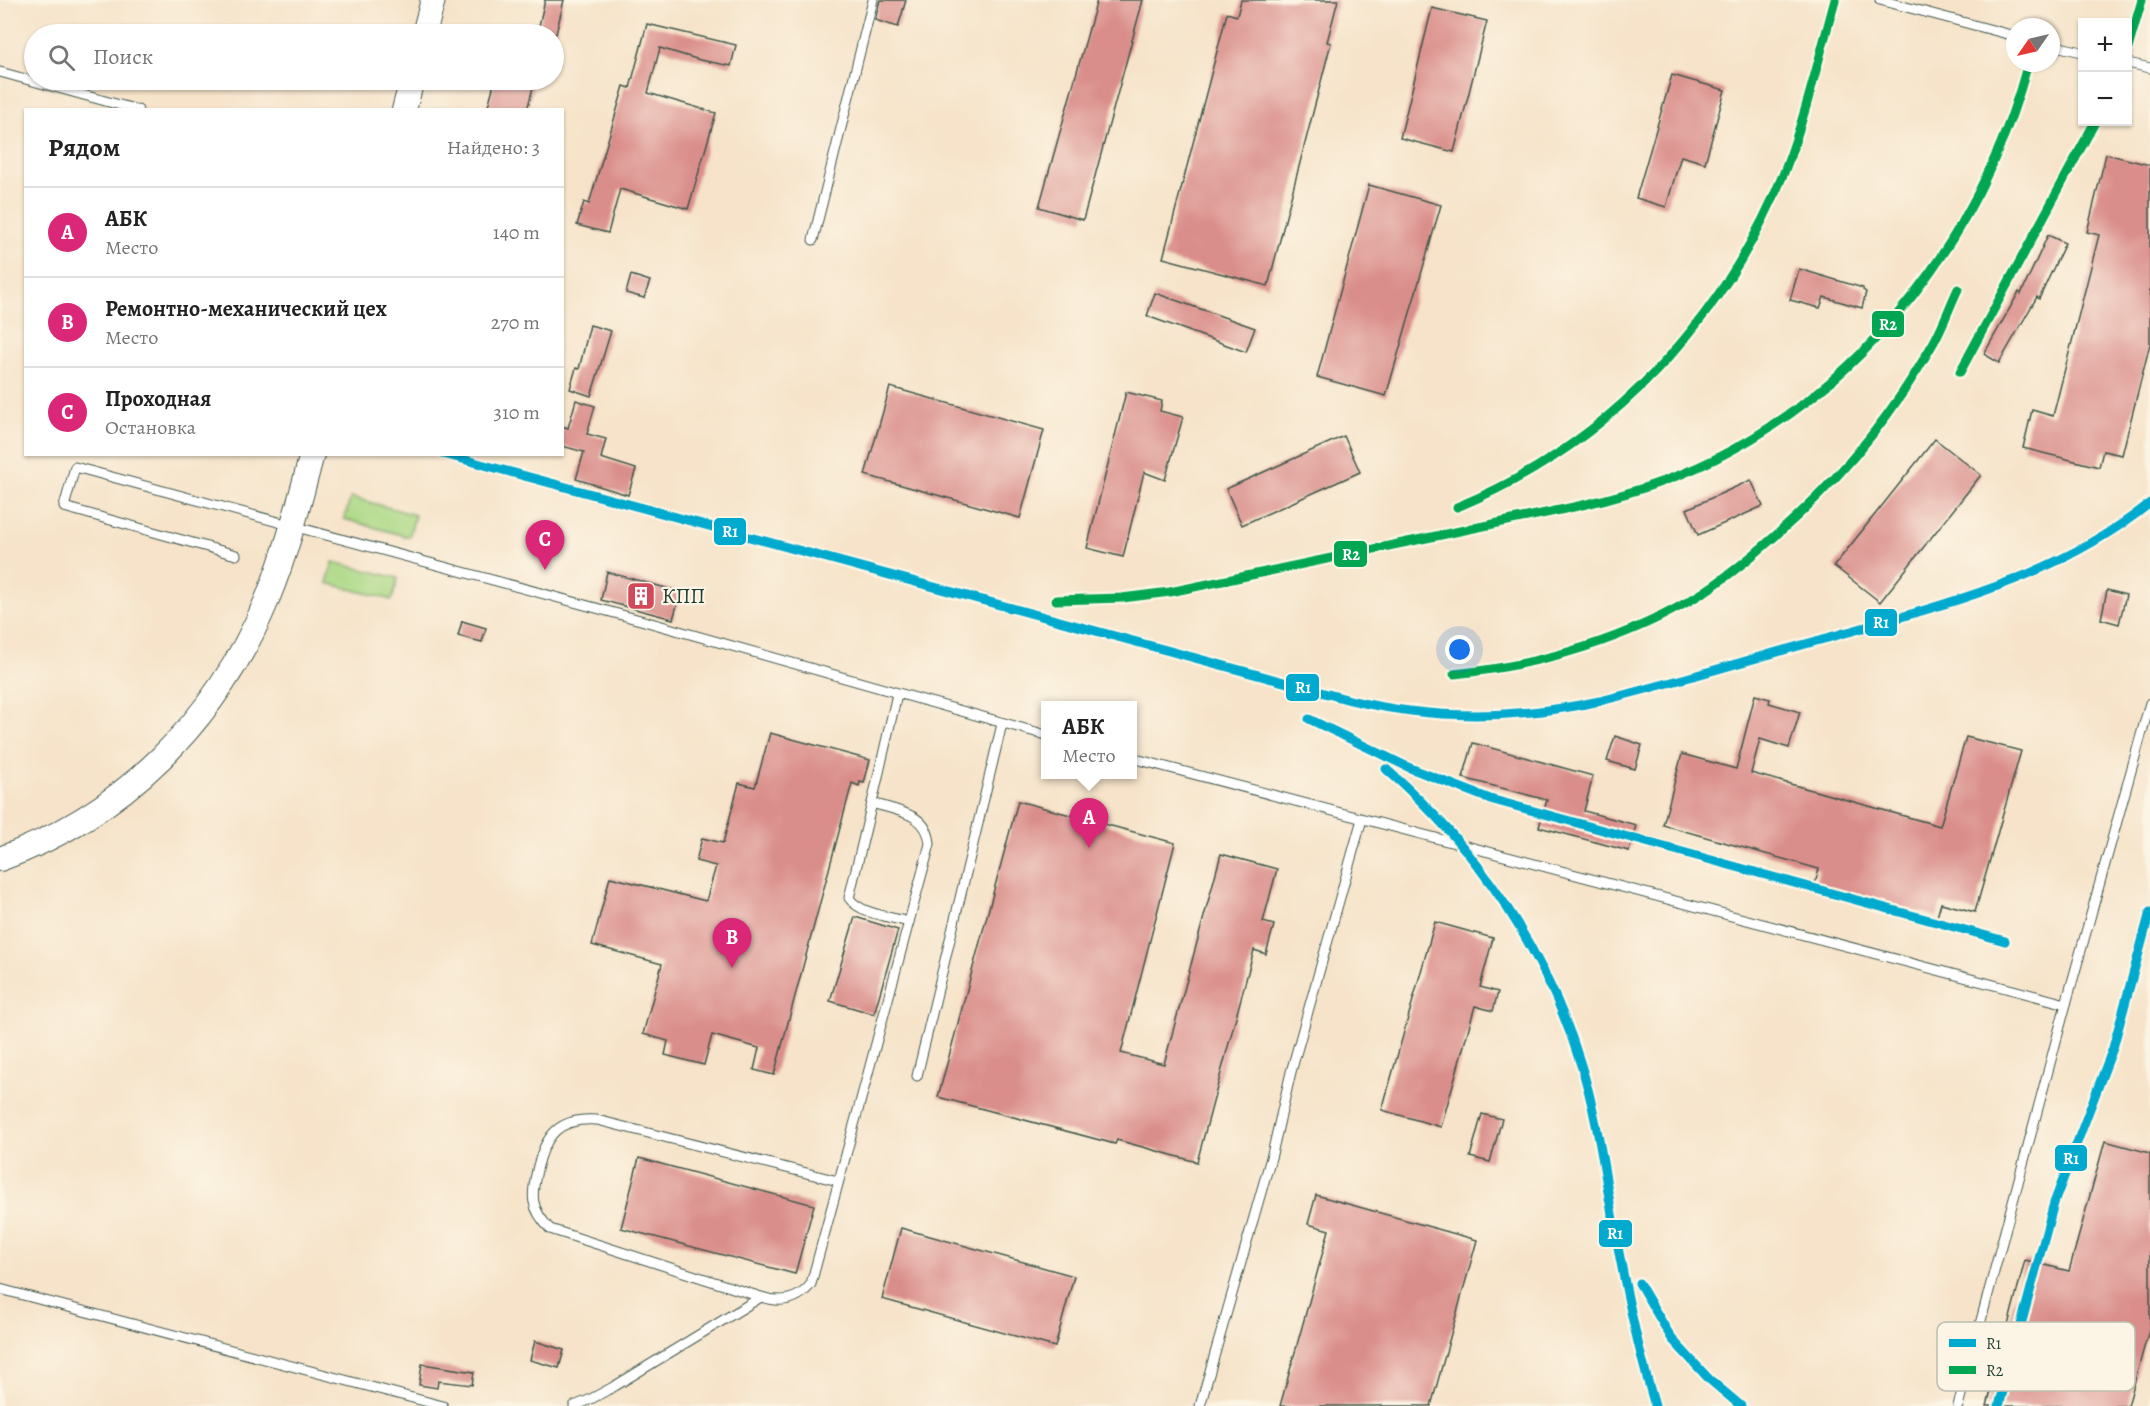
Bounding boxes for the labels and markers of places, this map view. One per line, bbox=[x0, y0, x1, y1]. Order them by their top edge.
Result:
pin: C bbox=[526, 520, 564, 570]
building icon: КПП bbox=[625, 580, 657, 612]
place label: КПП bbox=[662, 582, 705, 610]
pin: A bbox=[1070, 798, 1108, 848]
pin: B bbox=[712, 918, 752, 968]

